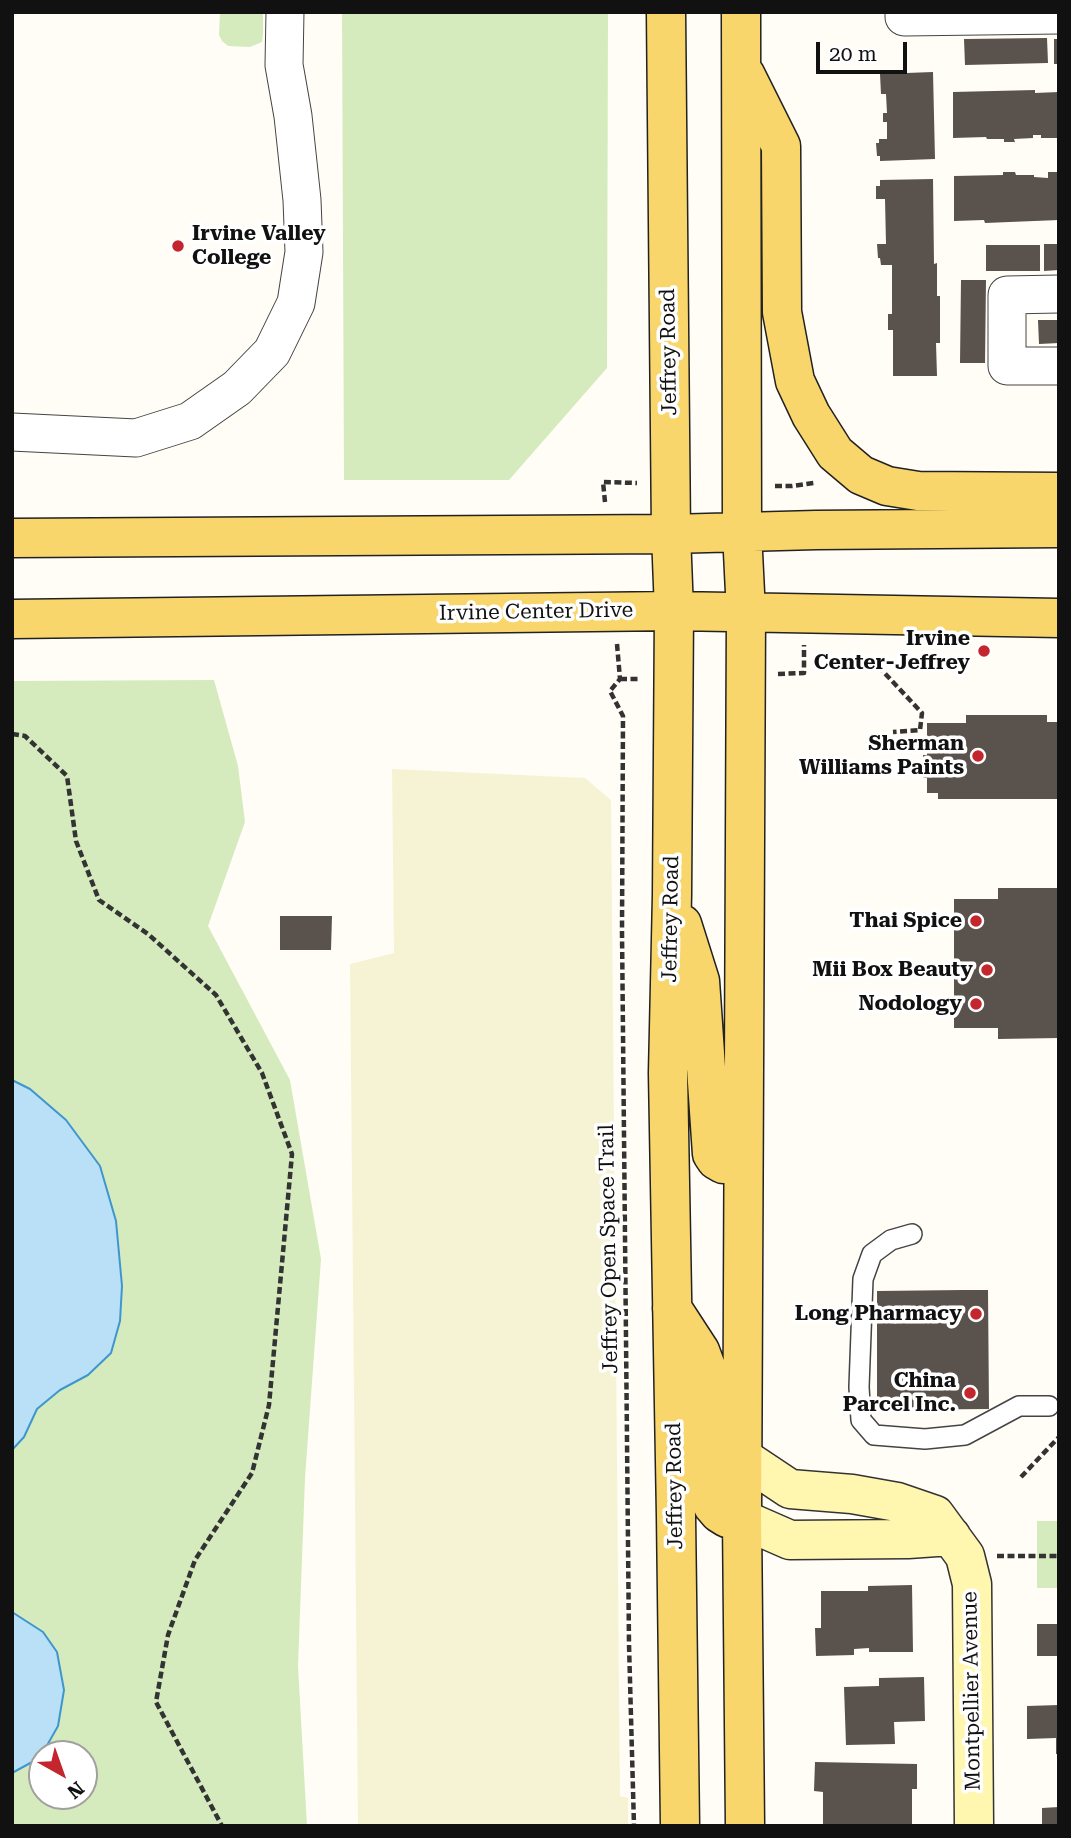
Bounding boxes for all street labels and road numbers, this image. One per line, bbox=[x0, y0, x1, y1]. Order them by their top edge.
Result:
street label: Jeffrey Road bbox=[655, 288, 683, 416]
street label: Irvine Center Drive bbox=[439, 598, 633, 626]
street label: Jeffrey Road bbox=[657, 855, 685, 983]
street label: Jeffrey Open Space Trail bbox=[594, 1124, 624, 1374]
street label: Jeffrey Road bbox=[661, 1422, 689, 1550]
street label: Montpellier Avenue bbox=[958, 1591, 986, 1791]

